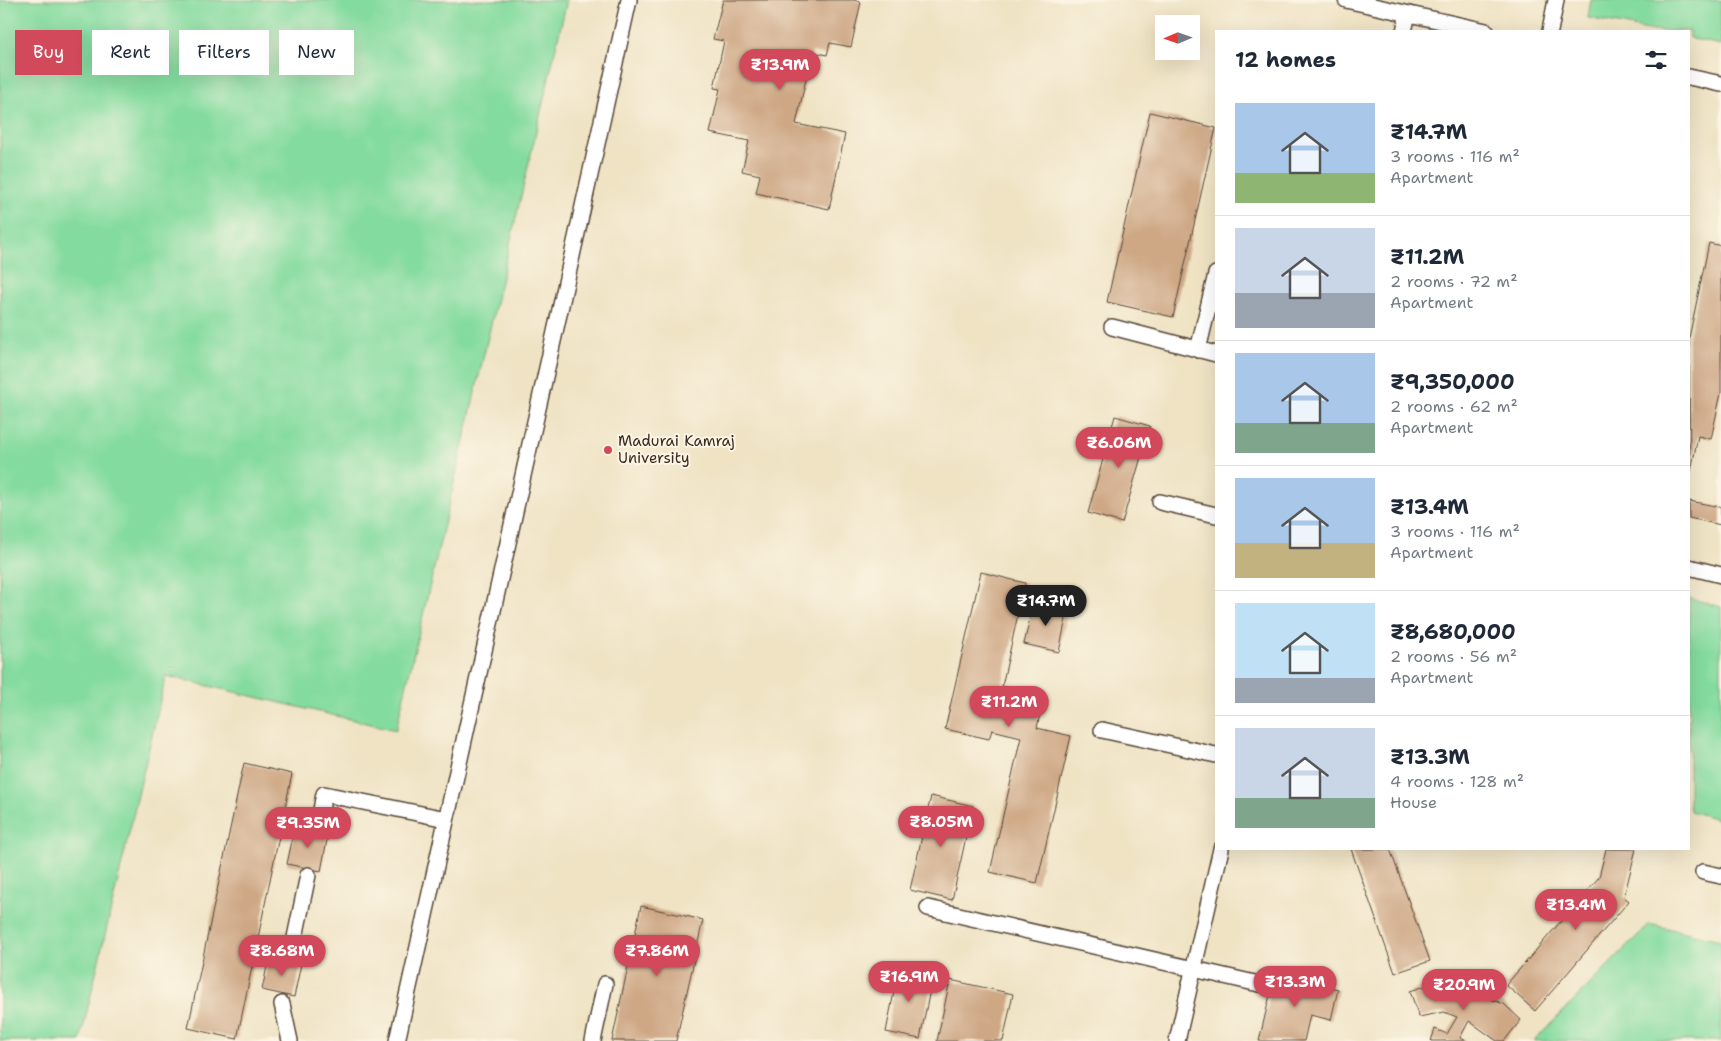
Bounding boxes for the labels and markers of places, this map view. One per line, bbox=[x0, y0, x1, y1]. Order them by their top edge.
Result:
pin: ₹13.9M bbox=[739, 48, 821, 91]
pin: ₹6.06M bbox=[1078, 426, 1160, 469]
place label: Madurai Kamraj University bbox=[618, 431, 735, 468]
marker: Madurai Kamraj University bbox=[602, 444, 614, 456]
pin: ₹14.7M bbox=[1005, 584, 1087, 627]
pin: ₹11.2M bbox=[968, 686, 1050, 728]
pin: ₹9.35M bbox=[267, 806, 349, 849]
pin: ₹8.05M bbox=[900, 806, 982, 848]
pin: ₹13.4M bbox=[1535, 888, 1617, 931]
pin: ₹8.68M bbox=[241, 934, 323, 977]
pin: ₹7.86M bbox=[616, 934, 698, 977]
pin: ₹16.9M bbox=[868, 960, 950, 1003]
pin: ₹13.3M bbox=[1254, 966, 1336, 1008]
pin: ₹20.9M bbox=[1423, 968, 1505, 1011]

